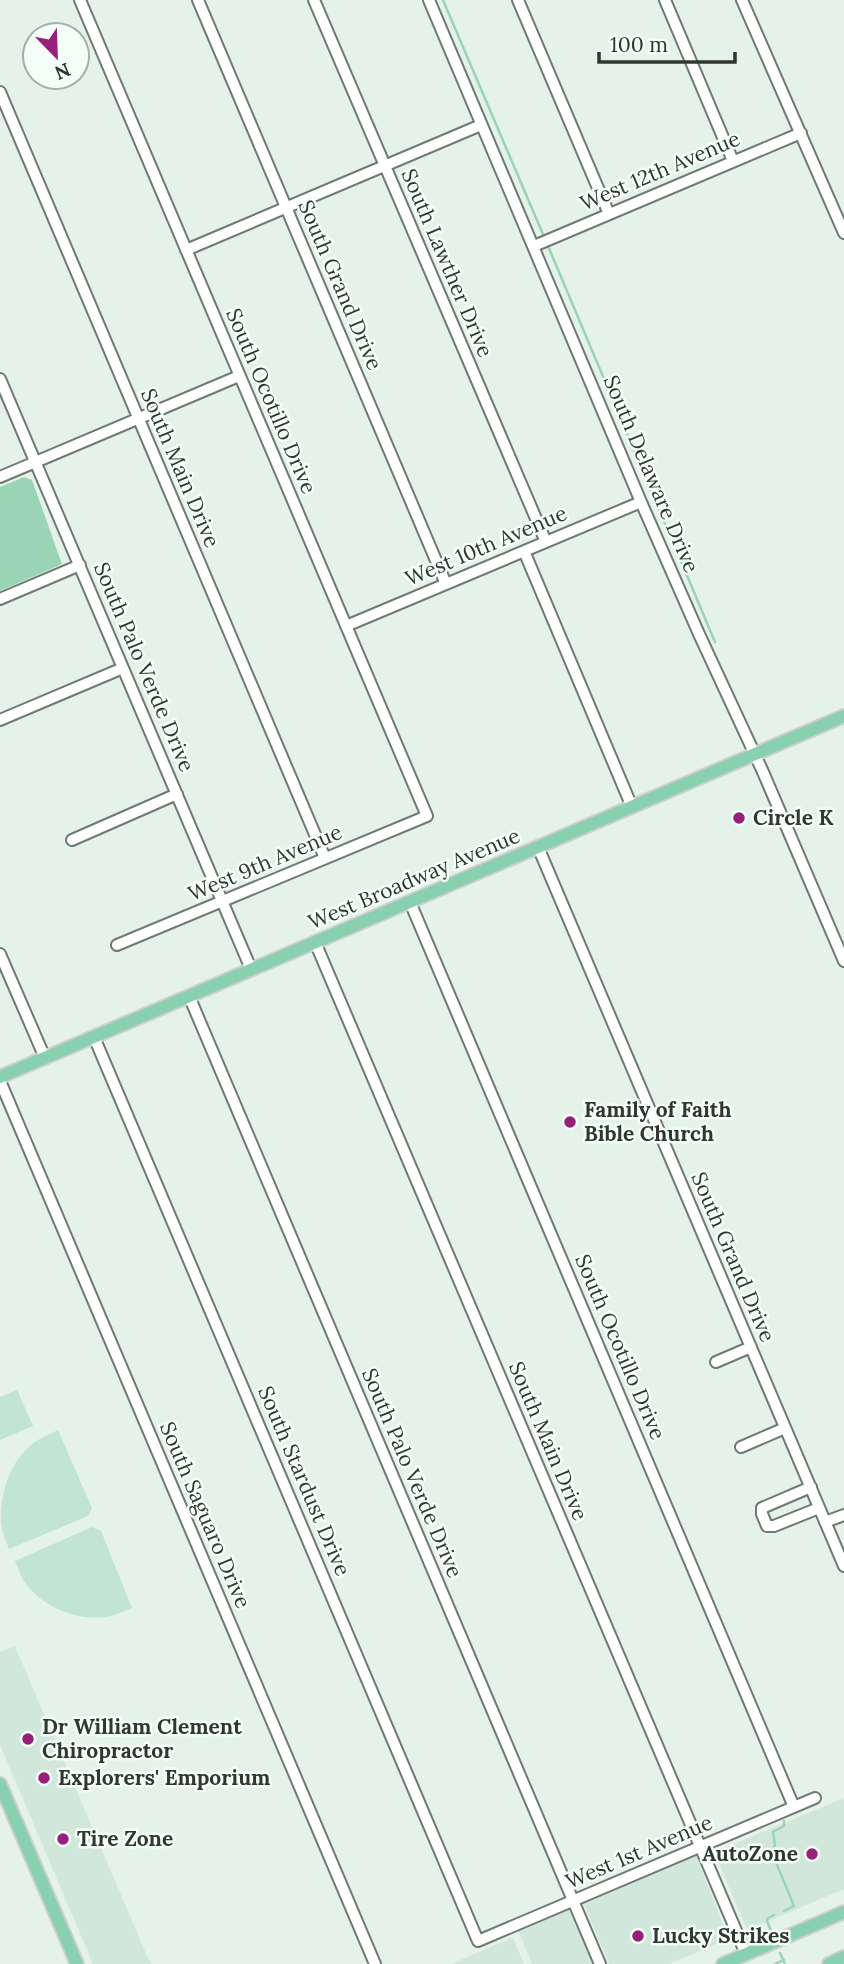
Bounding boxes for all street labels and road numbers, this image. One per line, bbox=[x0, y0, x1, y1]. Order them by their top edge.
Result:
street label: West 12th Avenue bbox=[576, 125, 744, 216]
street label: South Lawther Drive bbox=[396, 165, 499, 361]
street label: South Grand Drive bbox=[292, 196, 388, 374]
street label: South Ocotillo Drive bbox=[220, 304, 323, 498]
street label: South Delaware Drive bbox=[598, 371, 705, 577]
street label: South Main Drive bbox=[135, 384, 226, 551]
street label: West 10th Avenue bbox=[401, 499, 571, 592]
street label: South Palo Verde Drive bbox=[88, 558, 201, 776]
street label: West 9th Avenue bbox=[184, 818, 346, 907]
street label: West Broadway Avenue bbox=[304, 822, 524, 935]
street label: South Grand Drive bbox=[685, 1168, 781, 1346]
street label: South Ocotillo Drive bbox=[569, 1250, 672, 1444]
street label: South Main Drive bbox=[503, 1357, 594, 1524]
street label: South Palo Verde Drive bbox=[356, 1364, 469, 1582]
street label: South Stardust Drive bbox=[252, 1382, 357, 1580]
street label: South Saguaro Drive bbox=[154, 1417, 257, 1612]
street label: West 1st Avenue bbox=[561, 1808, 716, 1895]

